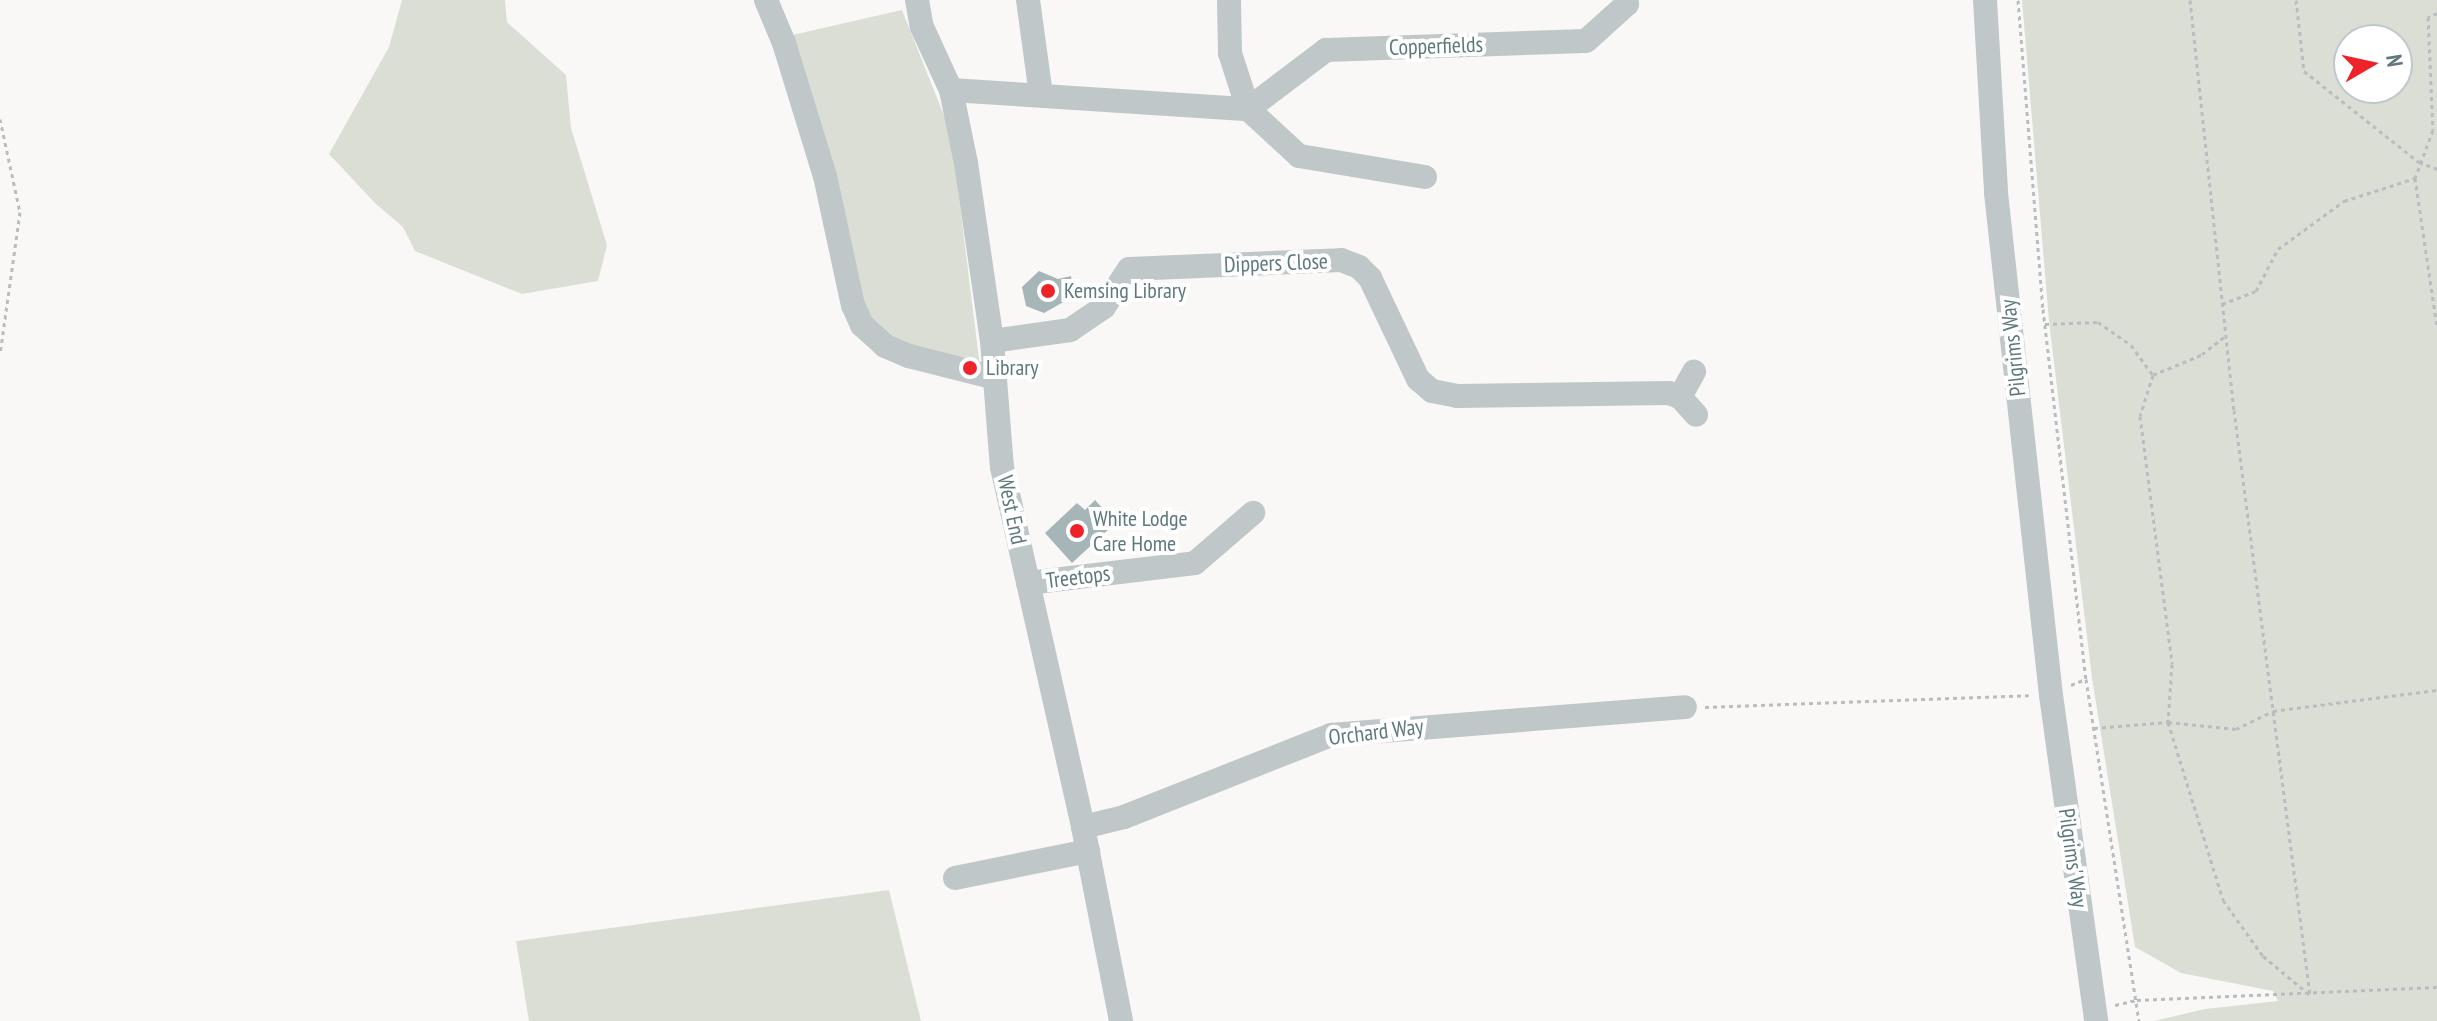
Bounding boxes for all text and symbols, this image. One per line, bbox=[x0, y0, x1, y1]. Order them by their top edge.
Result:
north arrow bbox=[2333, 24, 2413, 104]
street label: Copperfields bbox=[1389, 31, 1483, 61]
text: N bbox=[2380, 52, 2409, 69]
street label: Dippers Close bbox=[1224, 248, 1328, 278]
place label: Kemsing Library bbox=[1064, 278, 1186, 304]
marker: Kemsing Library bbox=[1039, 282, 1057, 300]
street label: Pilgrims Way bbox=[1995, 298, 2031, 398]
place label: Library bbox=[986, 355, 1039, 381]
marker: Library bbox=[961, 359, 979, 377]
street label: West End bbox=[992, 473, 1032, 547]
place label: White Lodge Care Home bbox=[1093, 505, 1188, 556]
marker: White Lodge Care Home bbox=[1068, 522, 1086, 540]
street label: Treetops bbox=[1044, 560, 1112, 594]
street label: Orchard Way bbox=[1327, 713, 1425, 751]
street label: Pilgrims' Way bbox=[2053, 806, 2093, 910]

